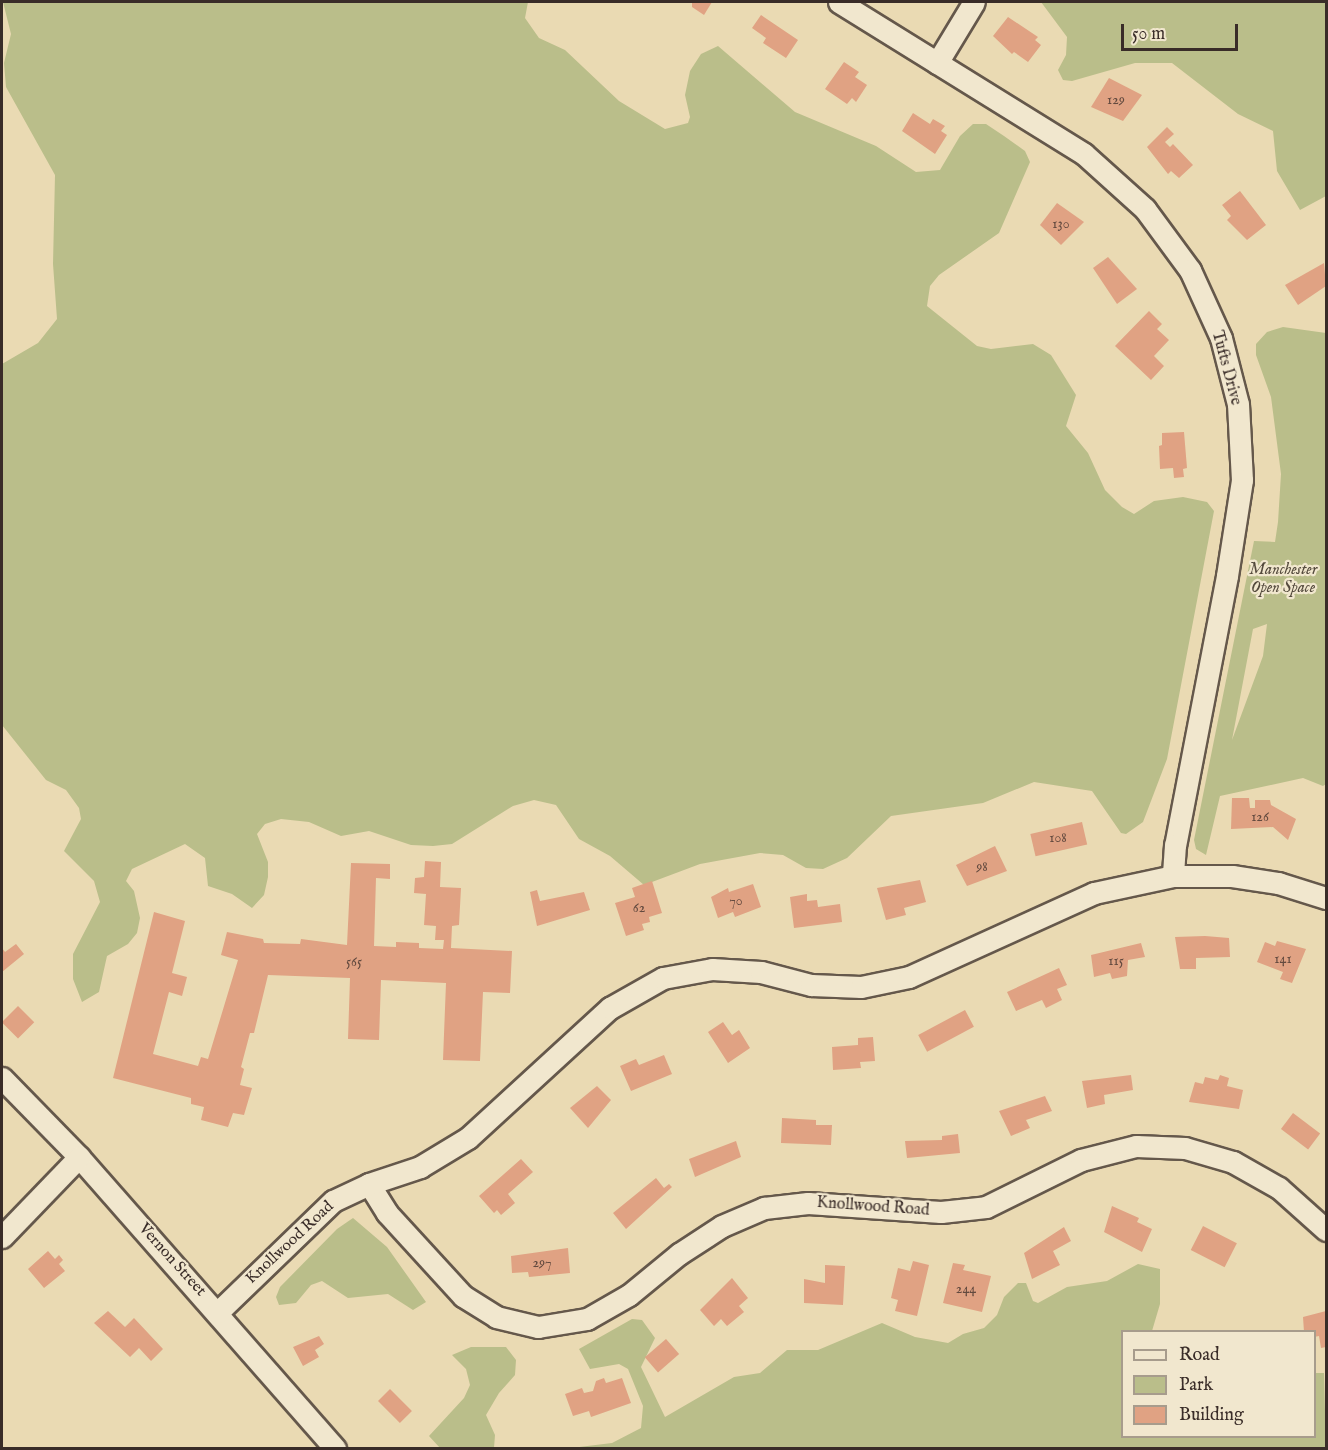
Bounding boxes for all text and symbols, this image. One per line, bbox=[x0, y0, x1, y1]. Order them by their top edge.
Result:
scale bar bbox=[1124, 12, 1241, 50]
text: 50 m bbox=[1132, 23, 1165, 46]
house number: 129 bbox=[1107, 92, 1125, 108]
house number: 130 bbox=[1052, 216, 1070, 232]
street label: Tufts Drive bbox=[1207, 329, 1245, 407]
park label: Manchester Open Space bbox=[1249, 560, 1317, 598]
house number: 126 bbox=[1251, 809, 1269, 825]
house number: 108 bbox=[1049, 830, 1067, 846]
house number: 98 bbox=[976, 859, 988, 875]
house number: 70 bbox=[729, 893, 743, 909]
house number: 62 bbox=[633, 900, 645, 916]
house number: 141 bbox=[1274, 951, 1292, 967]
house number: 115 bbox=[1108, 953, 1124, 969]
house number: 565 bbox=[346, 954, 362, 970]
street label: Knollwood Road bbox=[816, 1193, 930, 1221]
street label: Knollwood Road bbox=[242, 1197, 338, 1289]
street label: Vernon Street bbox=[134, 1219, 210, 1301]
house number: 297 bbox=[532, 1255, 552, 1271]
house number: 244 bbox=[956, 1281, 976, 1297]
legend bbox=[1121, 1330, 1316, 1438]
text: Road bbox=[1179, 1344, 1220, 1367]
text: Park bbox=[1179, 1374, 1213, 1397]
text: Building bbox=[1179, 1404, 1244, 1427]

